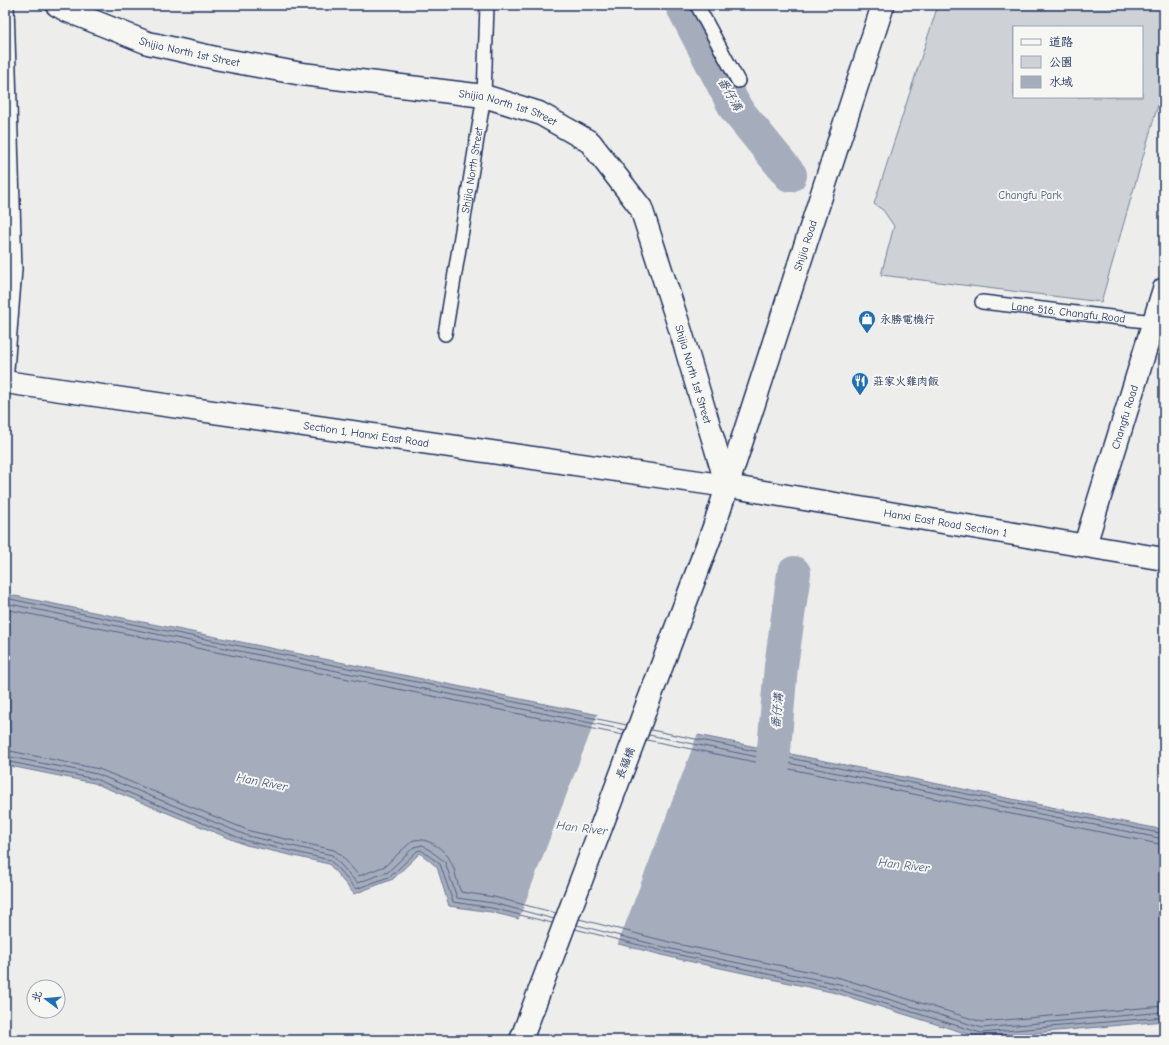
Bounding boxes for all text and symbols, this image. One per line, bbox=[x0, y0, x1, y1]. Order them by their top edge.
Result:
legend bbox=[1013, 26, 1143, 98]
street label: Shijia North 1st Street bbox=[137, 34, 241, 70]
text: 道路 bbox=[1049, 35, 1073, 49]
text: 公園 bbox=[1049, 55, 1073, 69]
water label: 番仔溝 bbox=[715, 75, 746, 114]
text: 水域 bbox=[1049, 75, 1073, 89]
street label: Shijia North 1st Street bbox=[458, 87, 560, 129]
street label: Shijia North Street bbox=[459, 126, 486, 214]
park label: Changfu Park bbox=[998, 189, 1063, 202]
street label: Shijia Road bbox=[791, 218, 820, 273]
street label: Lane 516, Changfu Road bbox=[1011, 299, 1126, 326]
shop icon: 永勝電機行 bbox=[857, 309, 877, 334]
place label: 永勝電機行 bbox=[880, 313, 935, 326]
street label: Shijia North 1st Street bbox=[672, 323, 714, 426]
restaurant icon: 莊家火雞肉飯 bbox=[850, 371, 870, 396]
place label: 莊家火雞肉飯 bbox=[873, 375, 939, 388]
street label: Changfu Road bbox=[1109, 383, 1141, 451]
street label: Section 1, Hanxi East Road bbox=[303, 419, 430, 450]
street label: Hanxi East Road Section 1 bbox=[883, 506, 1008, 540]
water label: 番仔溝 bbox=[768, 691, 786, 730]
street label: 長福橋 bbox=[613, 745, 637, 781]
water label: Han River bbox=[236, 770, 290, 794]
water label: Han River bbox=[556, 818, 609, 838]
water label: Han River bbox=[878, 855, 931, 875]
north arrow bbox=[26, 979, 66, 1019]
text: 北 bbox=[29, 989, 45, 1003]

